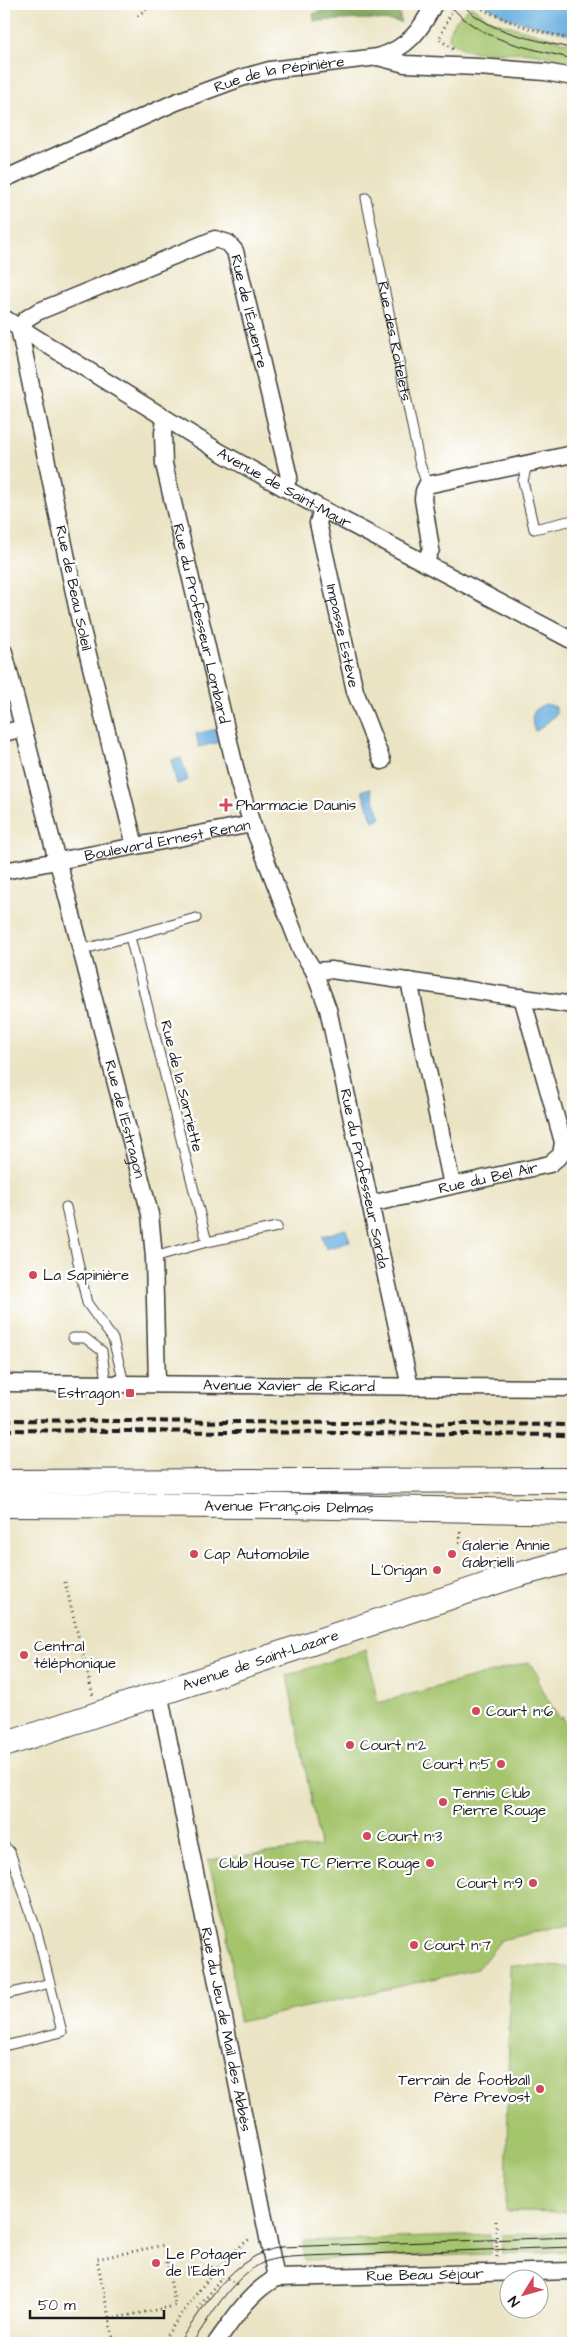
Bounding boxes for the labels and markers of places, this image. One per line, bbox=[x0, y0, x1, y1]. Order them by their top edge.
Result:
place label: Pharmacie Daunis bbox=[236, 795, 357, 816]
marker: Pharmacie Daunis bbox=[220, 799, 232, 811]
place label: La Sapinière bbox=[43, 1265, 129, 1286]
marker: La Sapinière bbox=[27, 1269, 39, 1281]
place label: Estragon bbox=[58, 1383, 120, 1405]
marker: Estragon bbox=[124, 1387, 136, 1399]
place label: Galerie Annie Gabrielli bbox=[462, 1535, 550, 1573]
place label: Cap Automobile bbox=[204, 1544, 310, 1565]
marker: Cap Automobile bbox=[188, 1548, 200, 1560]
marker: Galerie Annie Gabrielli bbox=[446, 1548, 458, 1560]
place label: L'Origan bbox=[371, 1560, 427, 1582]
marker: L'Origan bbox=[431, 1564, 443, 1576]
place label: Central téléphonique bbox=[34, 1636, 116, 1674]
marker: Central téléphonique bbox=[18, 1649, 30, 1661]
place label: Court n°6 bbox=[486, 1701, 554, 1722]
marker: Court n°6 bbox=[470, 1705, 482, 1717]
place label: Court n°2 bbox=[360, 1735, 427, 1756]
marker: Court n°2 bbox=[344, 1739, 356, 1751]
place label: Court n°5 bbox=[423, 1754, 491, 1775]
marker: Court n°5 bbox=[495, 1758, 507, 1770]
place label: Tennis Club Pierre Rouge bbox=[453, 1783, 546, 1822]
marker: Tennis Club Pierre Rouge bbox=[437, 1796, 449, 1808]
place label: Court n°3 bbox=[377, 1826, 443, 1847]
marker: Court n°3 bbox=[361, 1830, 373, 1842]
place label: Club House TC Pierre Rouge bbox=[219, 1853, 420, 1875]
marker: Club House TC Pierre Rouge bbox=[424, 1857, 436, 1869]
place label: Court n°9 bbox=[457, 1873, 523, 1894]
marker: Court n°9 bbox=[527, 1877, 539, 1889]
place label: Court n°7 bbox=[424, 1935, 491, 1956]
marker: Court n°7 bbox=[408, 1939, 420, 1951]
place label: Terrain de football Père Prevost bbox=[398, 2070, 530, 2108]
marker: Terrain de football Père Prevost bbox=[534, 2083, 546, 2095]
place label: Le Potager de l'Eden bbox=[166, 2244, 246, 2282]
marker: Le Potager de l'Eden bbox=[150, 2257, 162, 2269]

